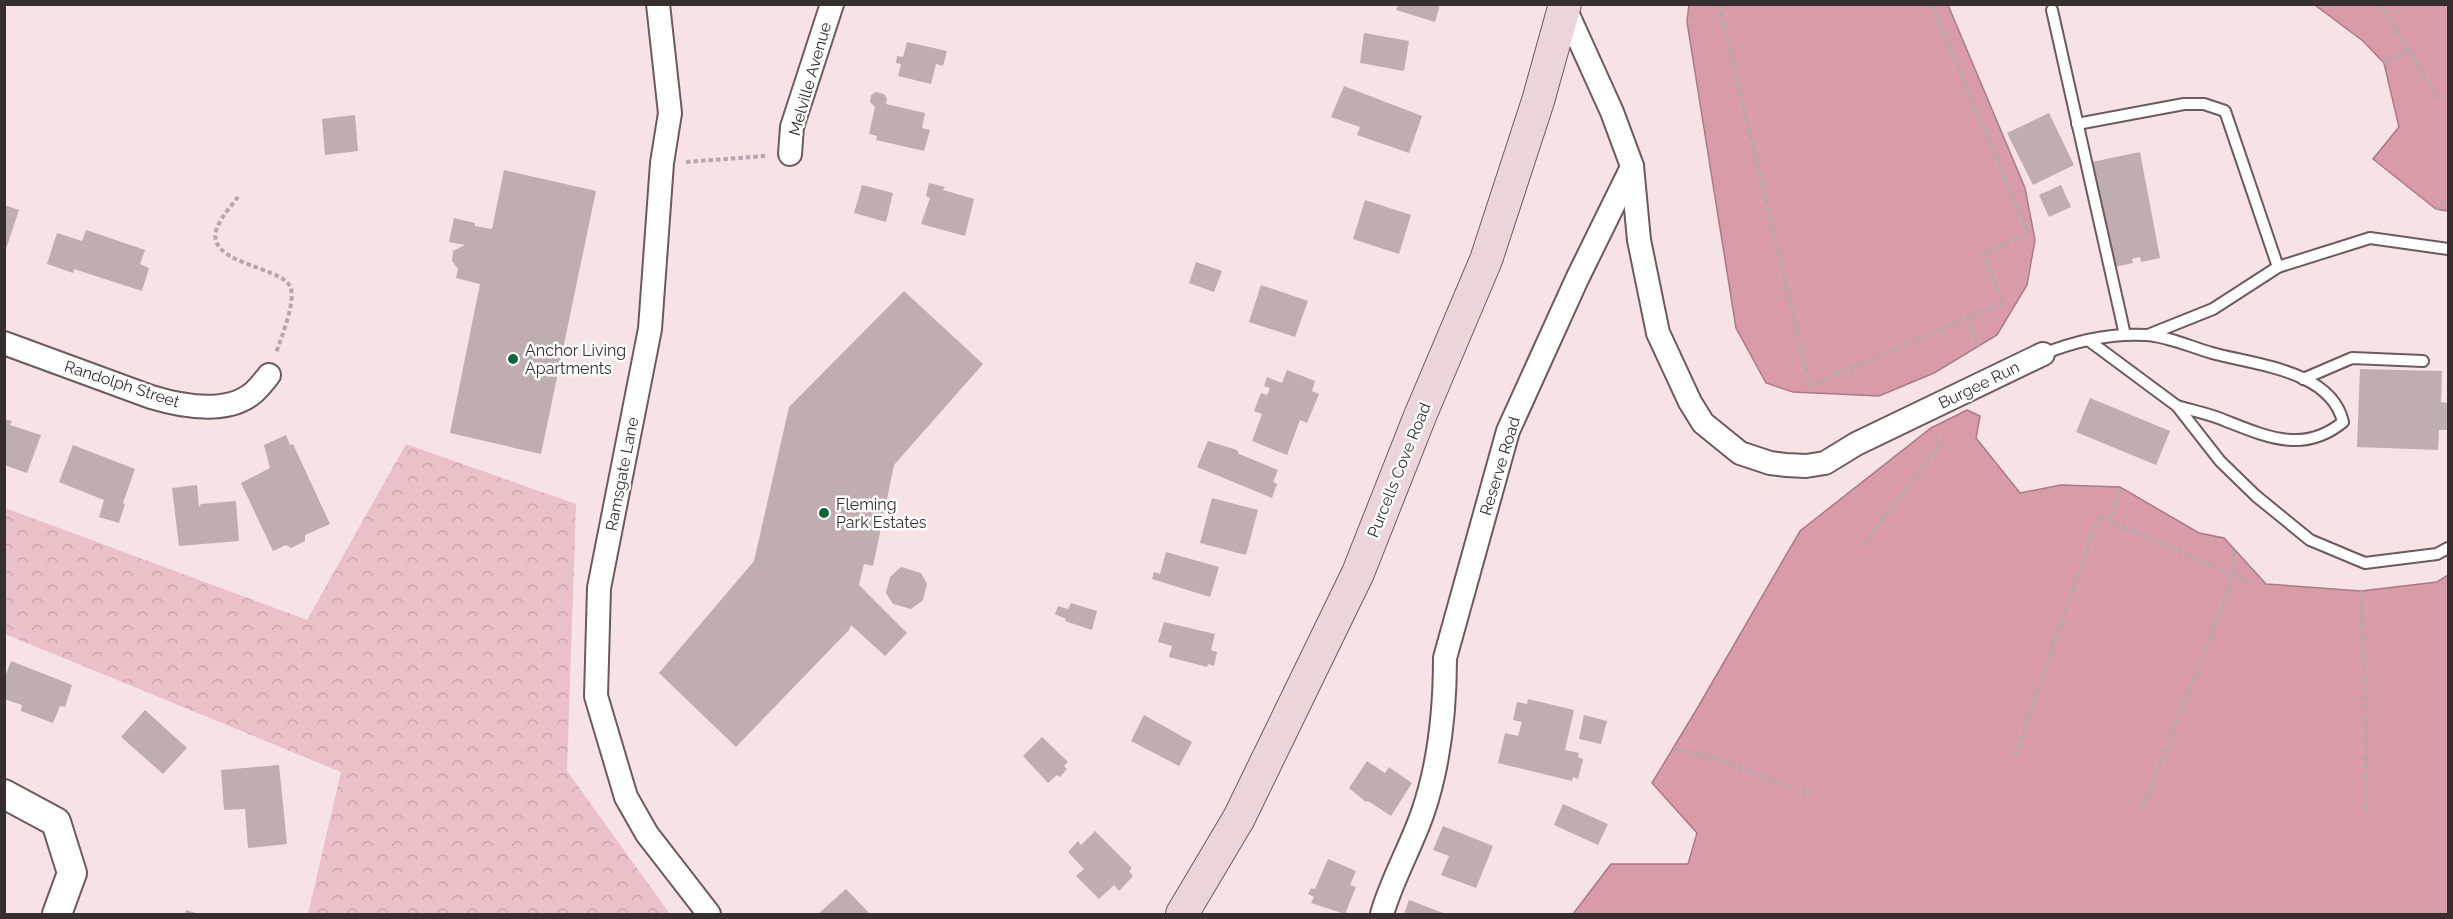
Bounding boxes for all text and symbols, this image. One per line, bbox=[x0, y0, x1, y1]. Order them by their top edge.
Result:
street label: Melville Avenue bbox=[785, 20, 835, 138]
place label: Anchor Living Apartments bbox=[525, 341, 626, 378]
marker: Anchor Living Apartments bbox=[506, 352, 520, 366]
street label: Randolph Street bbox=[62, 356, 183, 412]
street label: Burgee Run bbox=[1936, 357, 2022, 413]
street label: Purcells Cove Road bbox=[1363, 400, 1435, 540]
street label: Reserve Road bbox=[1476, 414, 1524, 518]
street label: Ramsgate Lane bbox=[602, 416, 642, 532]
place label: Fleming Park Estates bbox=[836, 495, 927, 532]
marker: Fleming Park Estates bbox=[817, 506, 831, 520]

